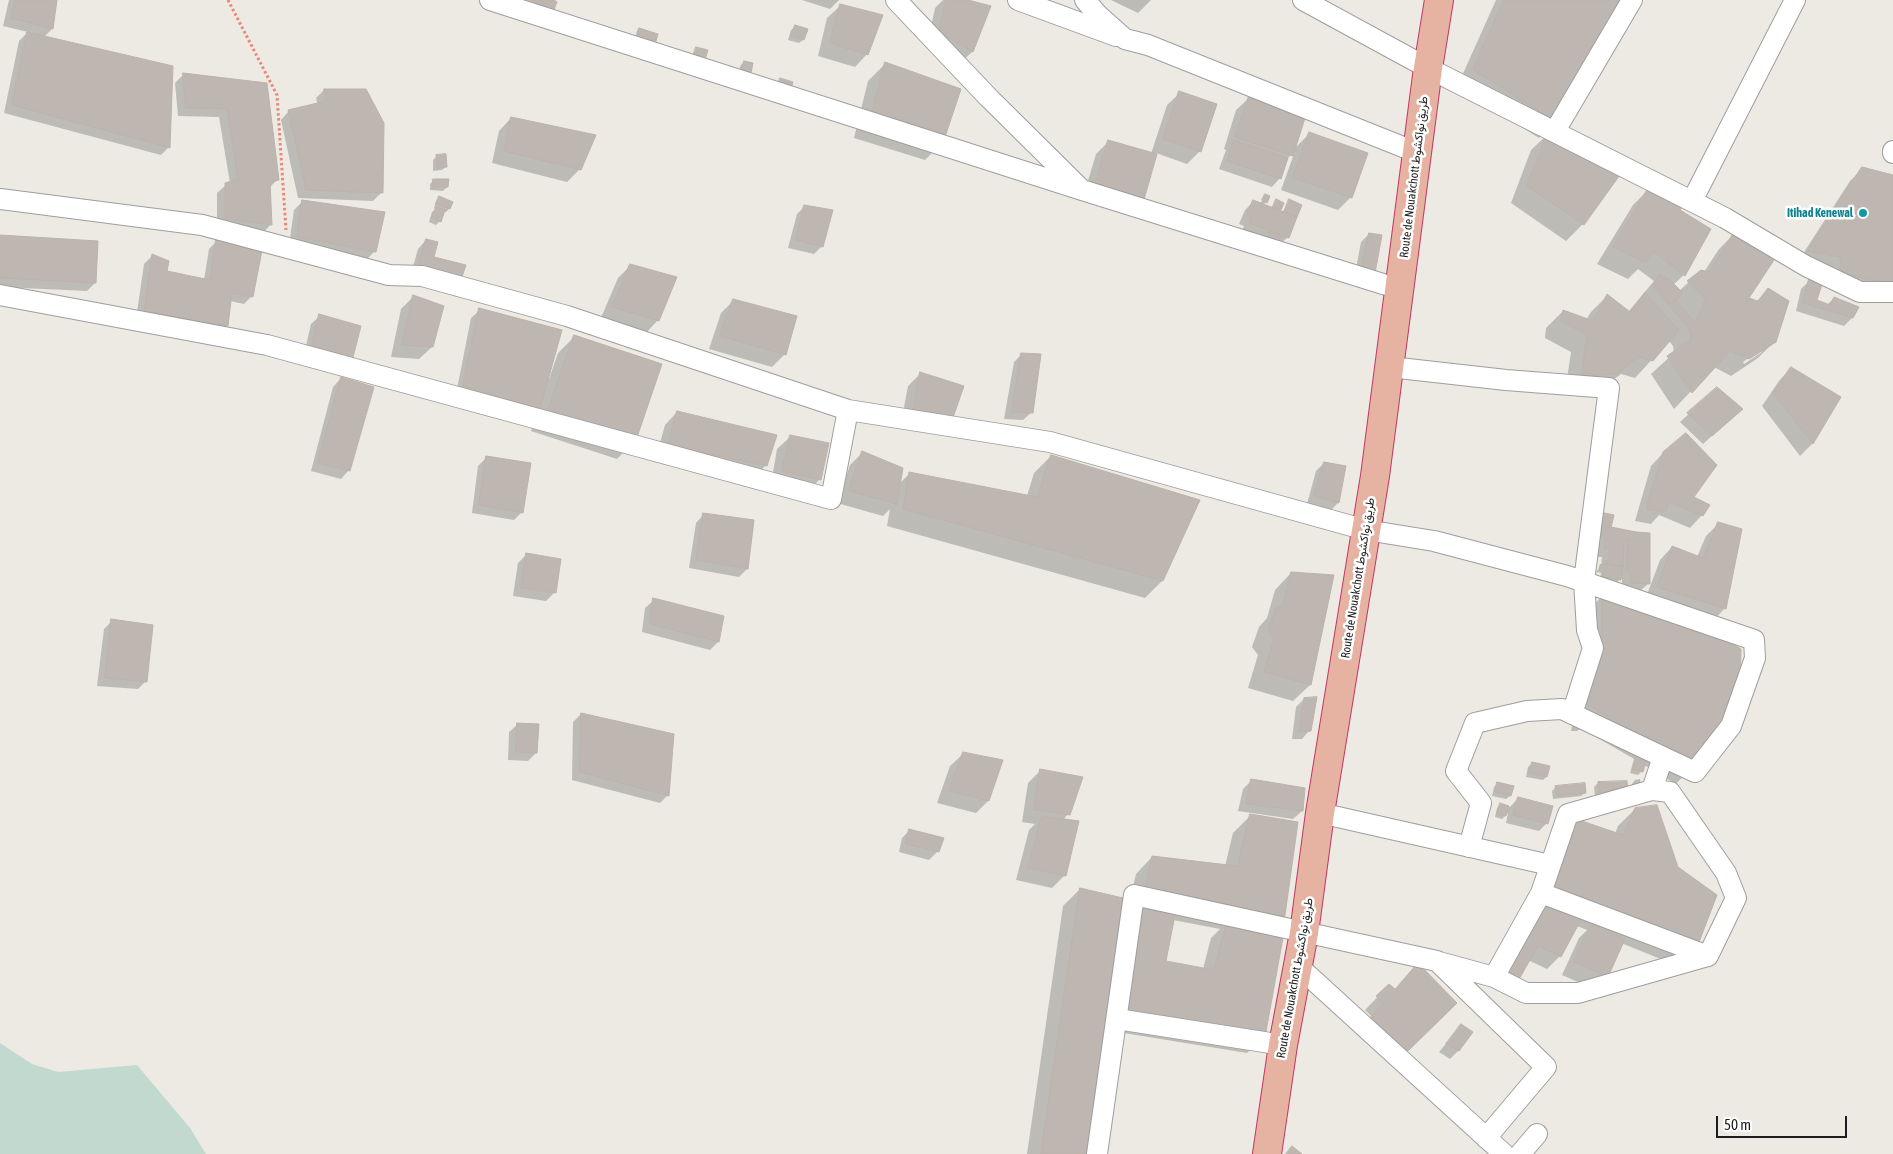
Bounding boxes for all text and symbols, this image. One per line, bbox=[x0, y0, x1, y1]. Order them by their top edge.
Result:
street label: Route de Nouakchott طريق نواكشوط bbox=[1397, 95, 1431, 259]
place label: Itihad Kenewal bbox=[1787, 206, 1853, 220]
marker: Itihad Kenewal bbox=[1857, 207, 1869, 219]
street label: Route de Nouakchott طريق نواكشوط bbox=[1338, 497, 1378, 659]
street label: Route de Nouakchott طريق نواكشوط bbox=[1274, 897, 1316, 1059]
scale bar bbox=[1718, 1106, 1849, 1138]
text: 50 m bbox=[1724, 1116, 1751, 1133]

